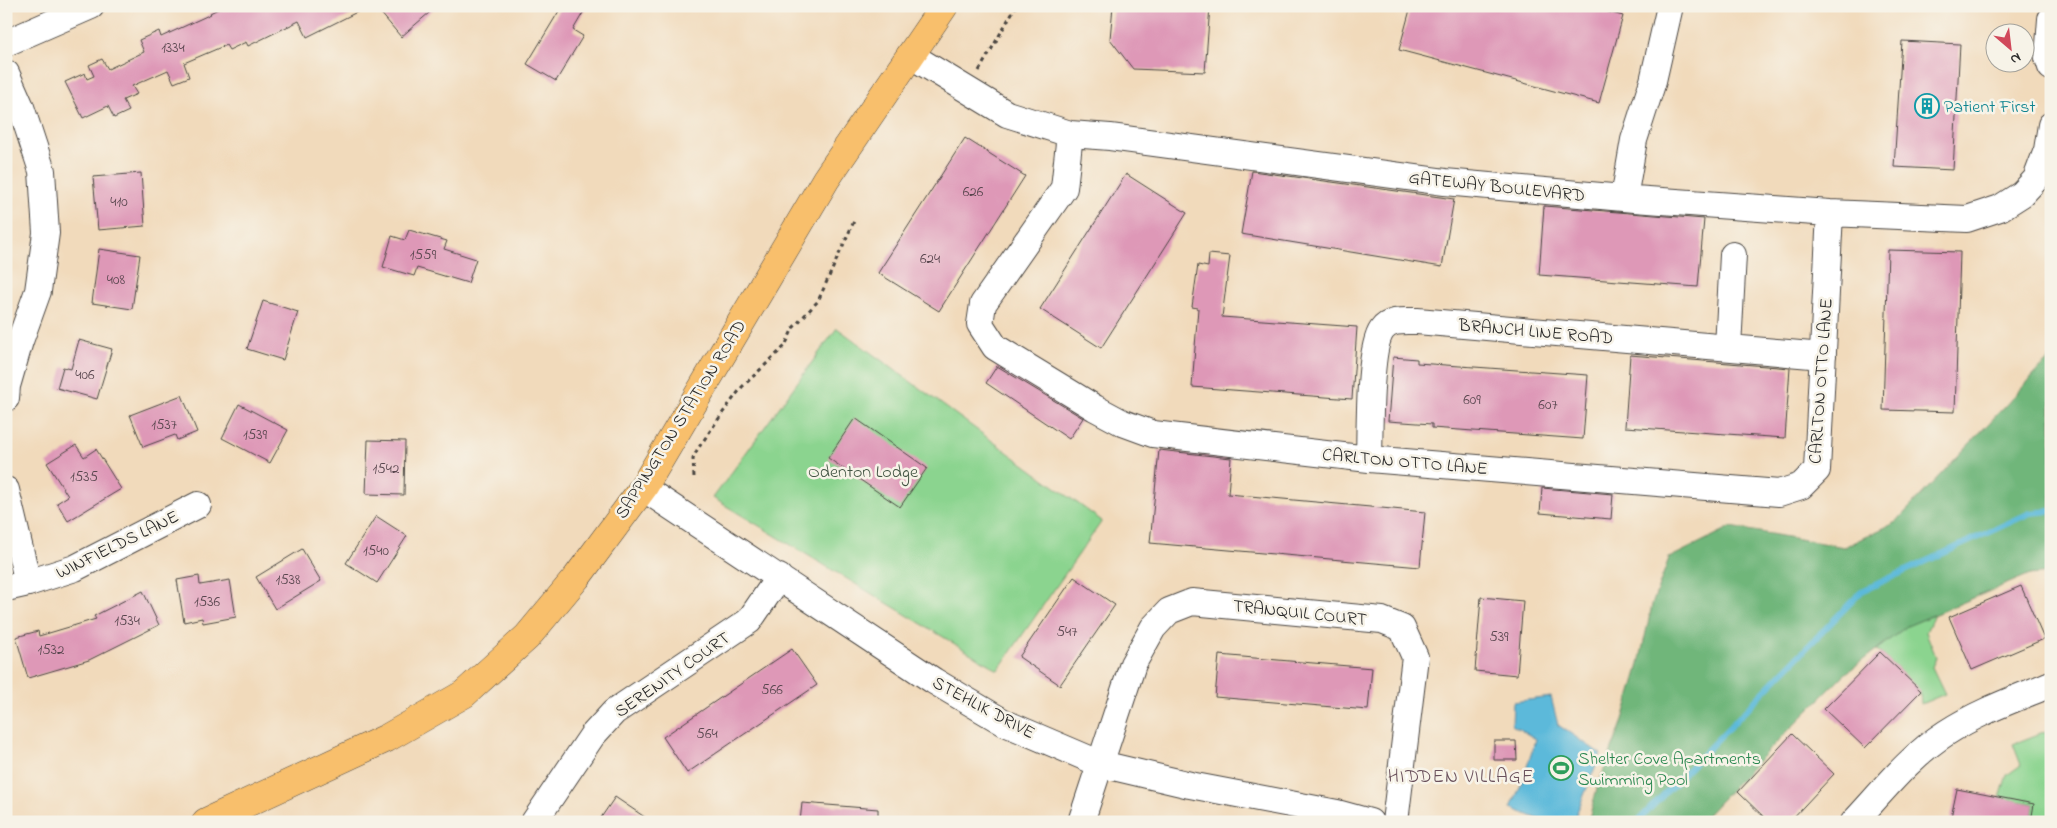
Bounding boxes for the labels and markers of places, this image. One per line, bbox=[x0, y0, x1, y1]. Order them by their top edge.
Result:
building icon: Patient First bbox=[1914, 93, 1940, 119]
place label: Patient First bbox=[1944, 95, 2036, 121]
place label: Shelter Cove Apartments Swimming Pool bbox=[1578, 747, 1761, 795]
sports icon: Shelter Cove Apartments Swimming Pool bbox=[1548, 755, 1574, 781]

